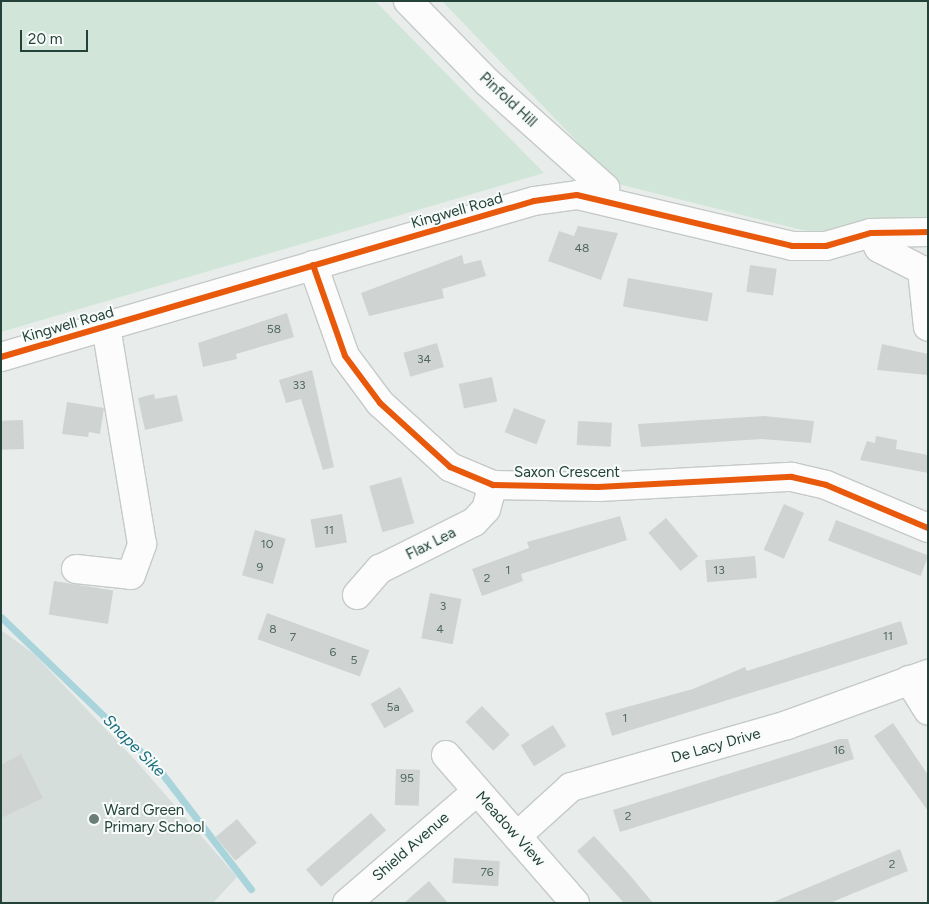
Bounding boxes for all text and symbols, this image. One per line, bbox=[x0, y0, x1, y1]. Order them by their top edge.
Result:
scale bar bbox=[22, 20, 90, 52]
text: 20 m bbox=[28, 30, 62, 48]
street label: Pinfold Hill bbox=[476, 69, 540, 131]
street label: Kingwell Road bbox=[409, 189, 505, 233]
house number: 48 bbox=[575, 242, 589, 256]
street label: Kingwell Road bbox=[20, 303, 116, 347]
house number: 58 bbox=[267, 323, 281, 337]
house number: 34 bbox=[417, 353, 431, 367]
house number: 33 bbox=[292, 379, 306, 393]
street label: Saxon Crescent bbox=[514, 464, 620, 482]
house number: 11 bbox=[324, 524, 334, 538]
street label: Flax Lea bbox=[403, 524, 459, 564]
house number: 10 bbox=[261, 538, 273, 552]
house number: 9 bbox=[257, 561, 263, 575]
house number: 1 bbox=[506, 564, 510, 578]
house number: 13 bbox=[713, 564, 725, 578]
house number: 2 bbox=[484, 572, 490, 586]
house number: 3 bbox=[440, 600, 446, 614]
house number: 8 bbox=[269, 623, 277, 637]
house number: 4 bbox=[436, 623, 444, 637]
house number: 11 bbox=[883, 630, 893, 644]
house number: 7 bbox=[290, 631, 296, 645]
house number: 6 bbox=[330, 646, 336, 660]
house number: 5 bbox=[351, 654, 357, 668]
house number: 5a bbox=[386, 701, 400, 715]
water label: Snape Sike bbox=[99, 711, 169, 781]
house number: 1 bbox=[623, 712, 627, 726]
street label: De Lacy Drive bbox=[669, 725, 763, 767]
house number: 16 bbox=[833, 744, 845, 758]
house number: 95 bbox=[400, 772, 414, 786]
street label: Meadow View bbox=[472, 788, 548, 870]
place label: Ward Green Primary School bbox=[104, 801, 205, 836]
street label: Shield Avenue bbox=[369, 809, 453, 885]
house number: 2 bbox=[625, 810, 631, 824]
marker: Ward Green Primary School bbox=[88, 813, 100, 825]
house number: 2 bbox=[889, 858, 895, 872]
house number: 76 bbox=[480, 866, 494, 880]

